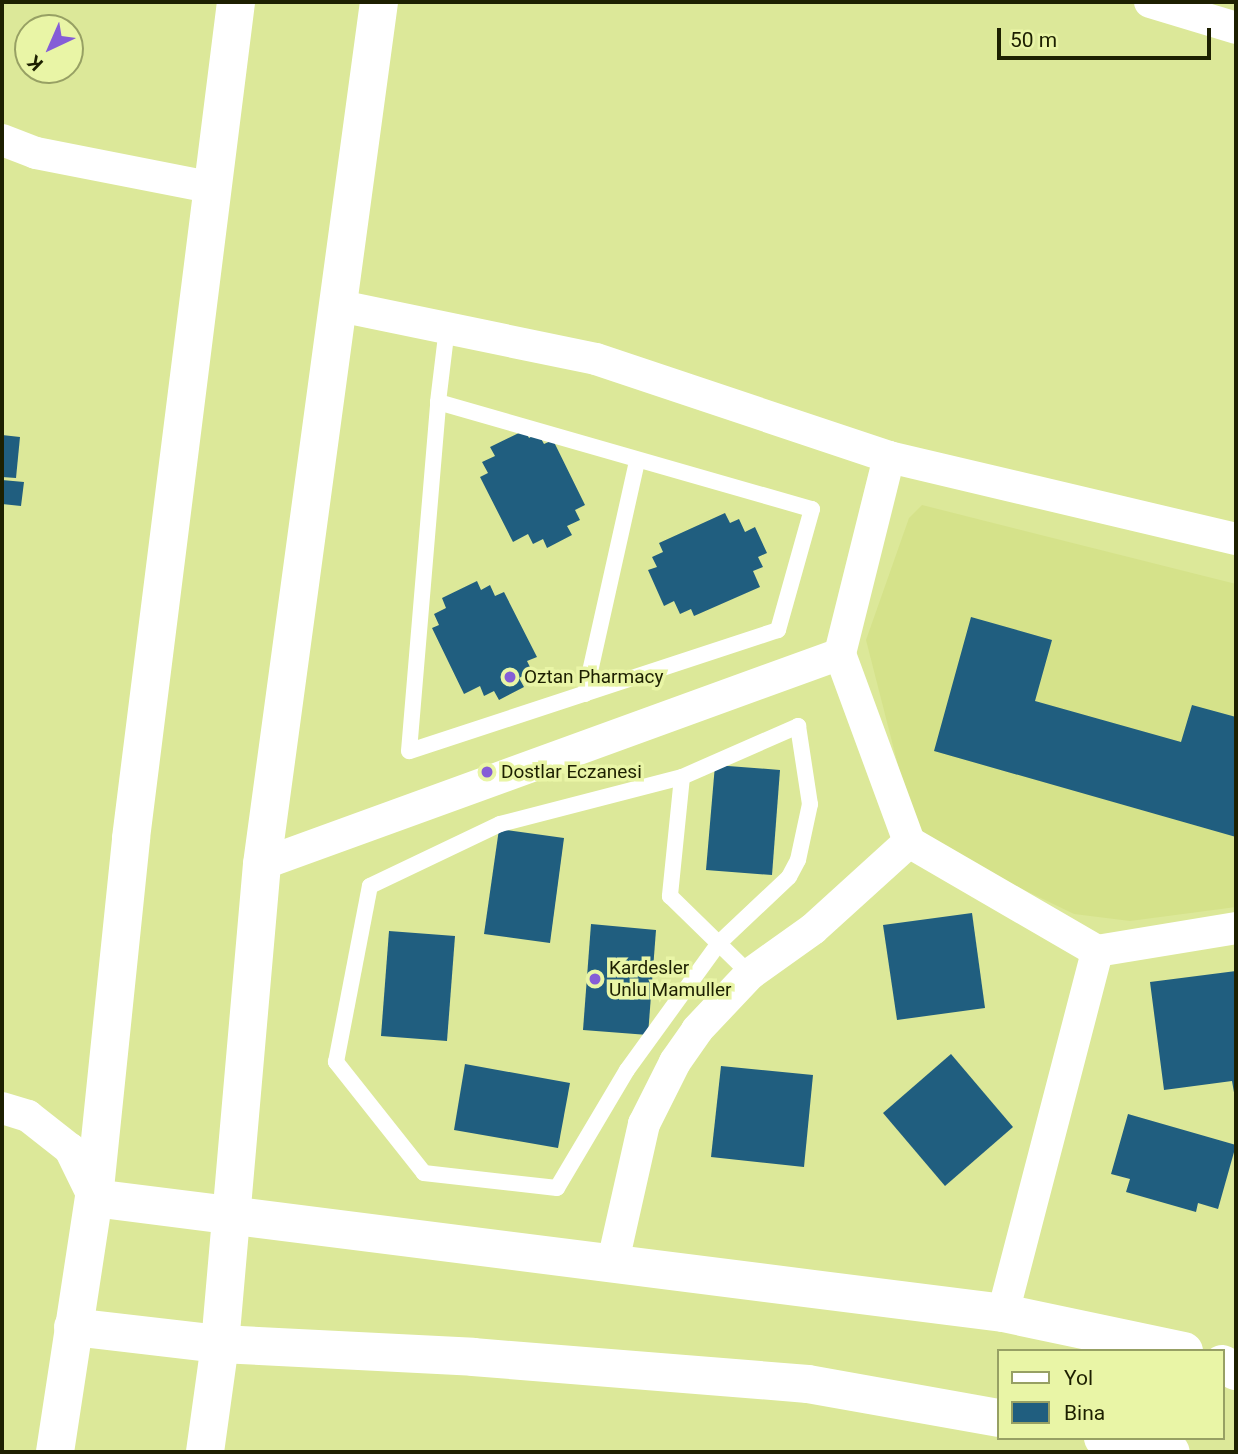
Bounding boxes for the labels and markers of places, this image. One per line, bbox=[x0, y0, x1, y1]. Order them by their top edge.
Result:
place label: Oztan Pharmacy bbox=[524, 666, 663, 688]
marker: Oztan Pharmacy bbox=[502, 669, 518, 685]
place label: Dostlar Eczanesi bbox=[501, 761, 642, 783]
marker: Dostlar Eczanesi bbox=[479, 764, 495, 780]
place label: Kardesler Unlu Mamuller bbox=[609, 957, 731, 1001]
marker: Kardesler Unlu Mamuller bbox=[587, 971, 603, 987]

